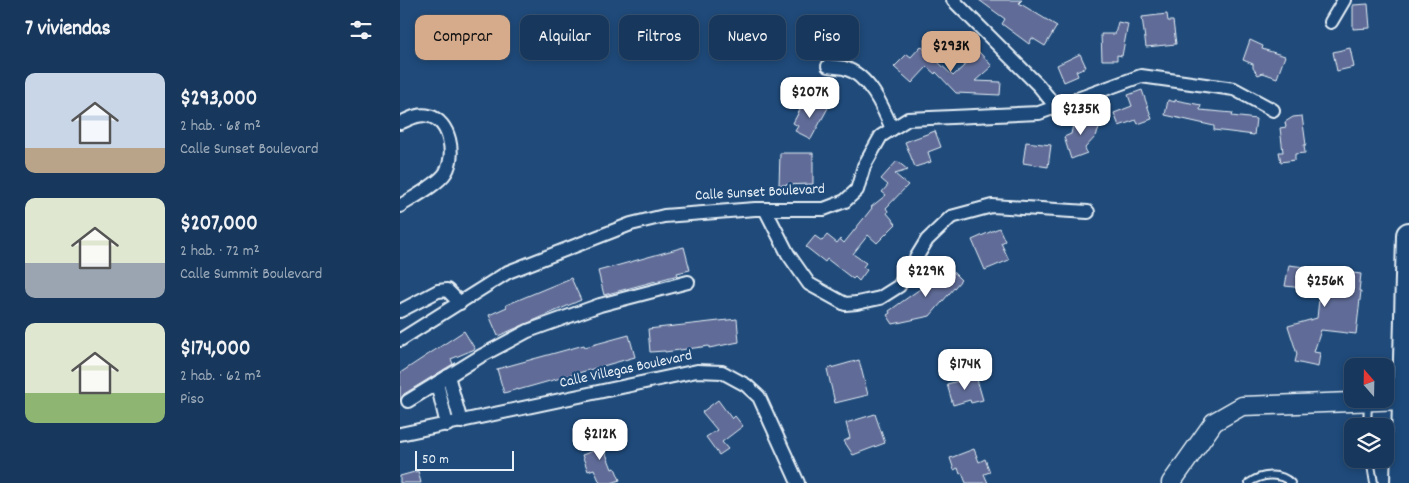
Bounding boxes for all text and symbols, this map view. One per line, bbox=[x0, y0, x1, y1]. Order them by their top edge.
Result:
text: 7 viviendas bbox=[25, 15, 111, 45]
chip: Comprar bbox=[415, 15, 510, 60]
chip: Alquilar bbox=[520, 15, 609, 60]
chip: Filtros bbox=[619, 15, 699, 60]
chip: Nuevo bbox=[709, 15, 786, 60]
chip: Piso bbox=[796, 15, 859, 60]
icon: filters bbox=[347, 16, 375, 44]
pin: $293K bbox=[916, 30, 986, 73]
text: $293K bbox=[933, 35, 969, 58]
pin: $207K bbox=[775, 76, 845, 119]
text: $207K bbox=[791, 81, 829, 104]
text: $293,000 bbox=[180, 85, 257, 115]
icon: home bbox=[65, 93, 125, 153]
pin: $235K bbox=[1046, 94, 1116, 136]
text: $235K bbox=[1062, 98, 1100, 121]
text: 2 hab. · 68 m² bbox=[180, 115, 261, 138]
text: Calle Sunset Boulevard bbox=[180, 138, 318, 161]
street label: Calle Sunset Boulevard bbox=[695, 179, 825, 207]
text: $207,000 bbox=[180, 210, 258, 240]
icon: home bbox=[65, 218, 125, 278]
text: 2 hab. · 72 m² bbox=[180, 240, 260, 263]
pin: $229K bbox=[891, 256, 961, 298]
text: $229K bbox=[908, 260, 944, 283]
text: Calle Summit Boulevard bbox=[180, 263, 322, 286]
pin: $256K bbox=[1290, 266, 1360, 308]
text: $256K bbox=[1306, 270, 1344, 293]
text: $174,000 bbox=[180, 335, 250, 365]
icon: home bbox=[65, 343, 125, 403]
street label: Calle Villegas Boulevard bbox=[558, 345, 694, 395]
pin: $174K bbox=[930, 348, 1000, 391]
text: $174K bbox=[949, 353, 981, 376]
north arrow bbox=[1344, 358, 1394, 408]
map controls bbox=[1344, 358, 1394, 468]
text: 2 hab. · 62 m² bbox=[180, 365, 261, 388]
text: Piso bbox=[180, 388, 204, 411]
pin: $212K bbox=[565, 418, 635, 461]
button: layers bbox=[1344, 418, 1394, 468]
text: $212K bbox=[584, 423, 617, 446]
scale bar bbox=[415, 448, 514, 471]
text: 50 m bbox=[422, 450, 449, 470]

